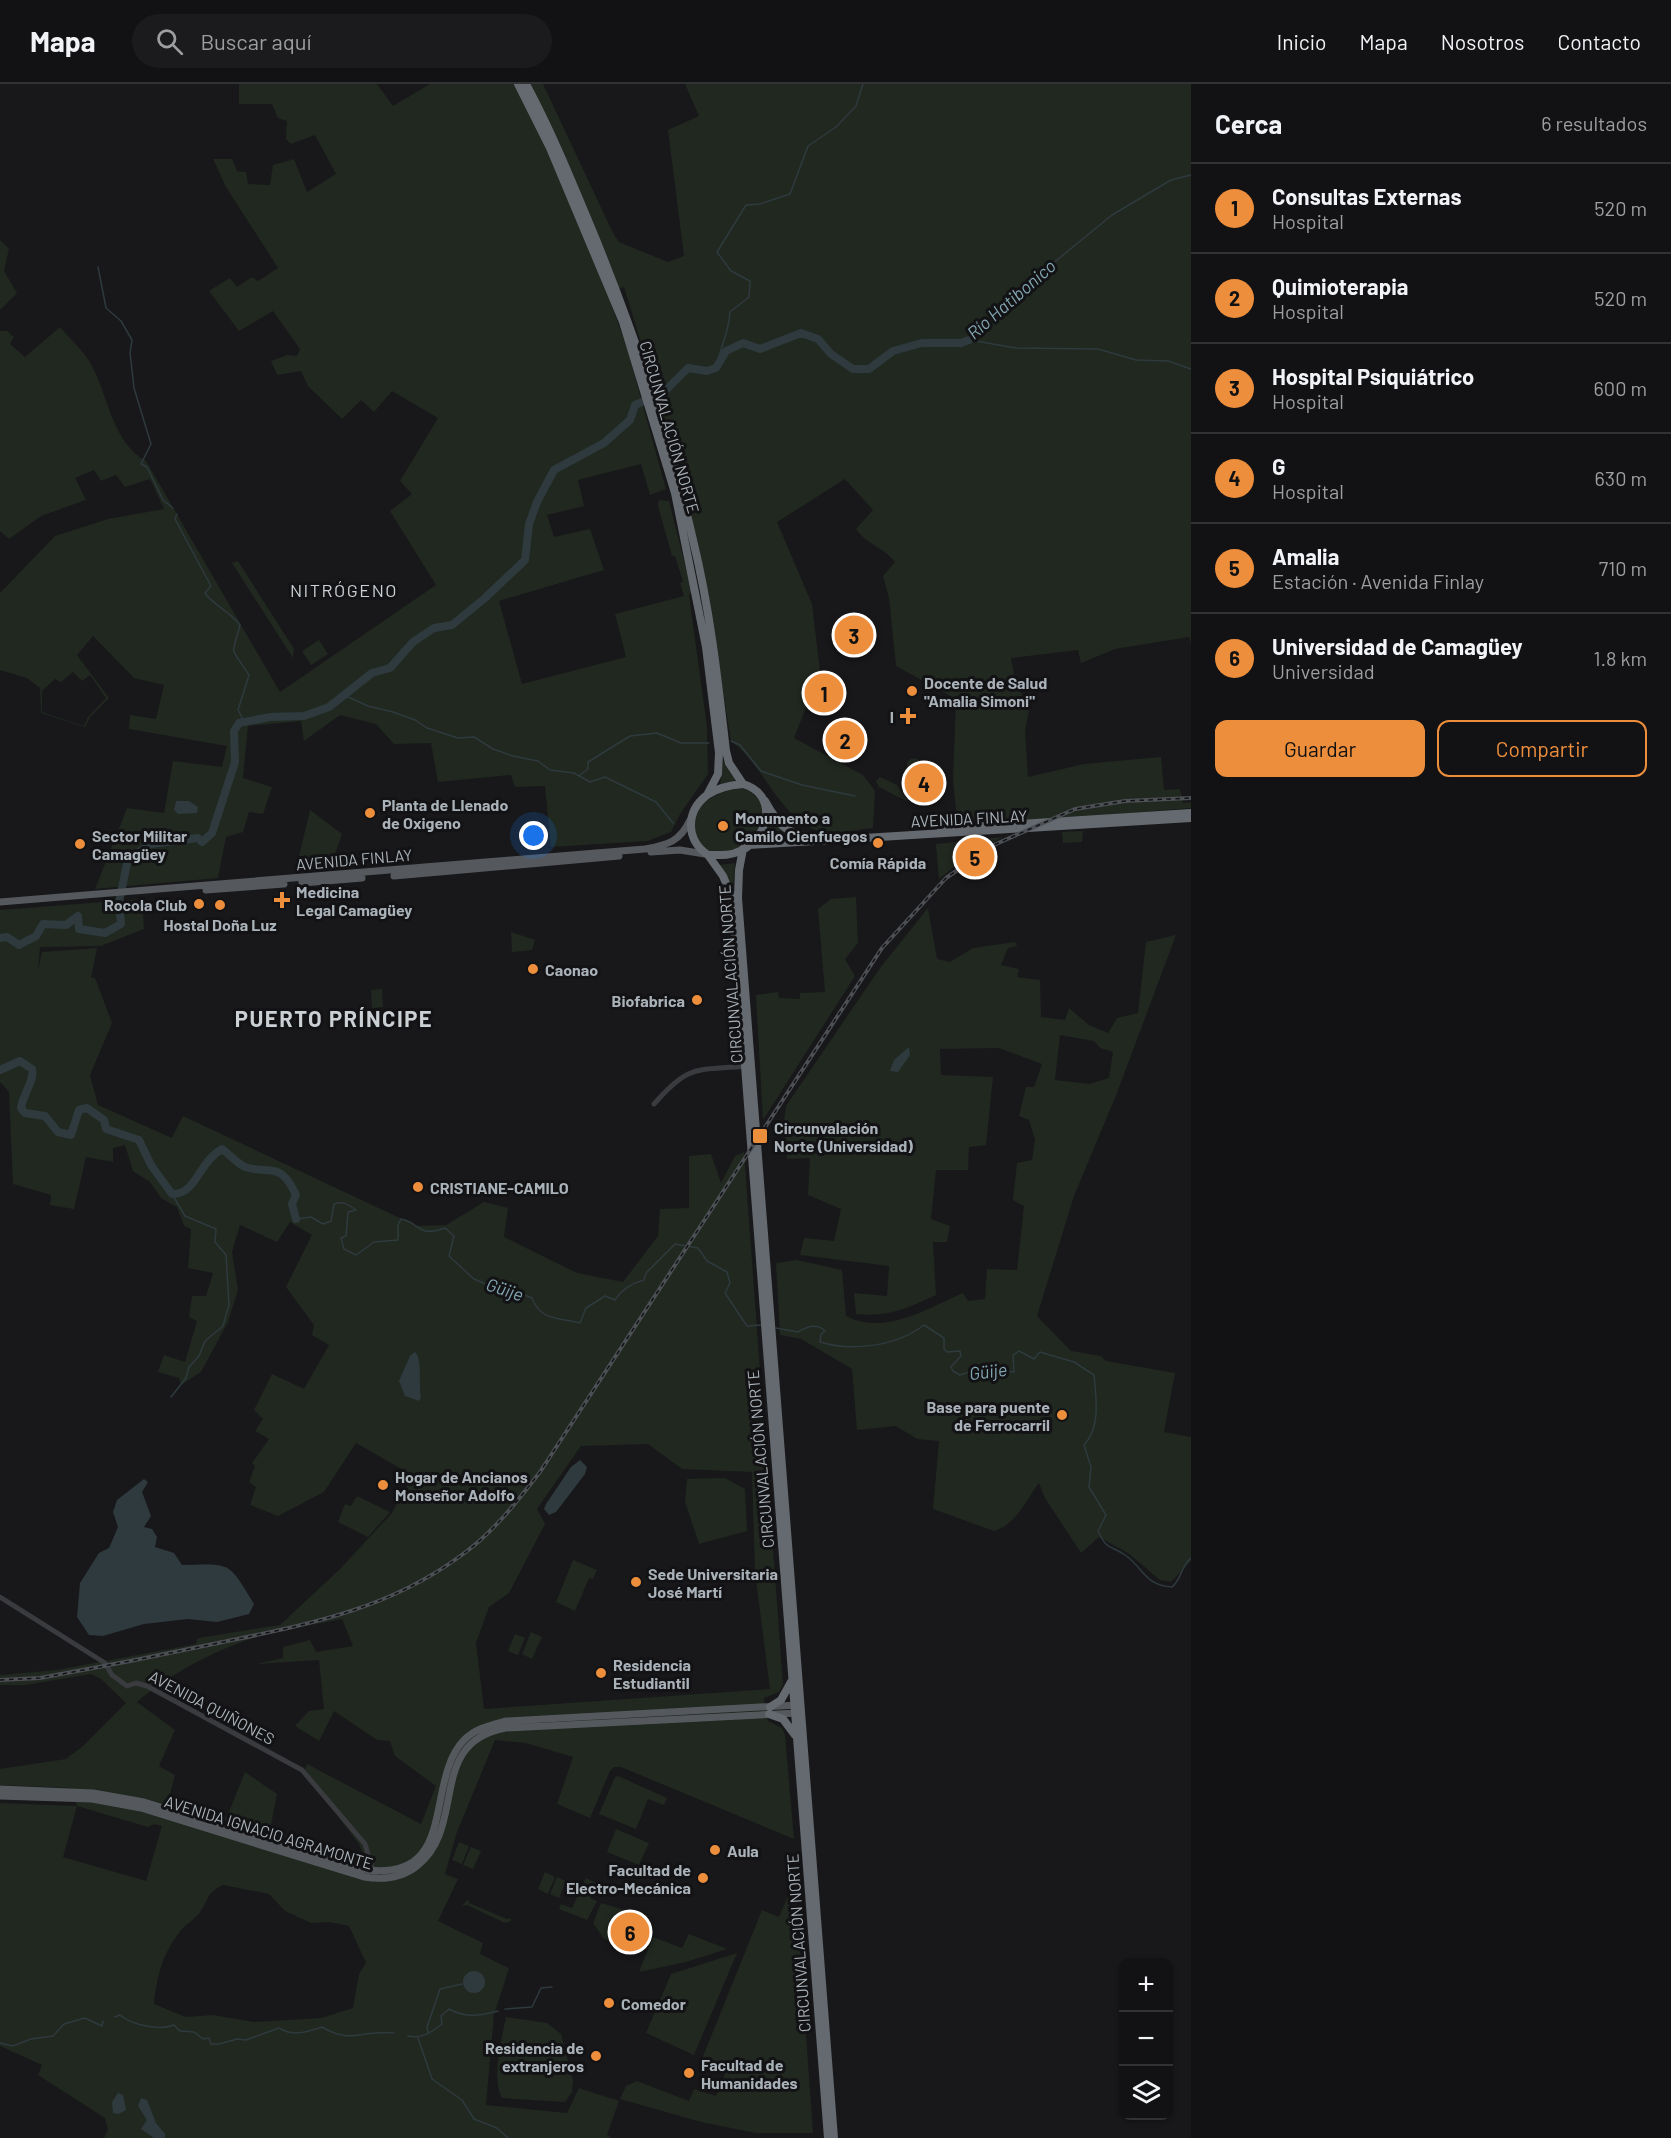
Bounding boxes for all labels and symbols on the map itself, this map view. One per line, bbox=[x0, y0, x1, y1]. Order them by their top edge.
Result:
water label: Río Hatibonico bbox=[962, 254, 1060, 344]
street label: CIRCUNVALACIÓN NORTE bbox=[636, 339, 704, 515]
district label: NITRÓGENO bbox=[290, 579, 398, 601]
pin: 3 bbox=[834, 612, 874, 658]
pin: 1 bbox=[804, 670, 844, 716]
place label: Docente de Salud "Amalia Simoni" bbox=[924, 673, 1047, 710]
marker: Docente de Salud "Amalia Simoni" bbox=[905, 684, 919, 698]
place label: I bbox=[890, 707, 894, 726]
marker: I bbox=[899, 707, 917, 725]
pin: 2 bbox=[826, 718, 864, 762]
pin: 4 bbox=[904, 760, 944, 806]
place label: Planta de Llenado de Oxigeno bbox=[382, 795, 508, 832]
street label: AVENIDA FINLAY bbox=[910, 805, 1028, 831]
marker: Planta de Llenado de Oxigeno bbox=[363, 806, 377, 820]
place label: Monumento a Camilo Cienfuegos bbox=[735, 808, 867, 845]
marker: Monumento a Camilo Cienfuegos bbox=[716, 819, 730, 833]
your location bbox=[519, 821, 548, 850]
place label: Sector Militar Camagüey bbox=[92, 826, 187, 863]
pin: 5 bbox=[956, 834, 994, 880]
marker: Comía Rápida bbox=[871, 836, 885, 850]
marker: Sector Militar Camagüey bbox=[73, 837, 87, 851]
street label: AVENIDA FINLAY bbox=[295, 844, 413, 874]
place label: Comía Rápida bbox=[830, 853, 926, 872]
place label: Medicina Legal Camagüey bbox=[296, 882, 412, 919]
street label: CIRCUNVALACIÓN NORTE bbox=[714, 884, 746, 1064]
marker: Medicina Legal Camagüey bbox=[273, 891, 291, 909]
place label: Rocola Club bbox=[104, 895, 187, 914]
marker: Rocola Club bbox=[192, 897, 206, 911]
marker: Hostal Doña Luz bbox=[213, 898, 227, 912]
place label: Hostal Doña Luz bbox=[163, 915, 277, 934]
place label: Caonao bbox=[545, 960, 598, 979]
marker: Caonao bbox=[526, 962, 540, 976]
place label: Biofabrica bbox=[611, 991, 685, 1010]
marker: Biofabrica bbox=[690, 993, 704, 1007]
district label: PUERTO PRÍNCIPE bbox=[235, 1005, 433, 1031]
place label: Circunvalación Norte (Universidad) bbox=[774, 1118, 913, 1155]
marker: Circunvalación Norte (Universidad) bbox=[751, 1127, 769, 1145]
place label: CRISTIANE-CAMILO bbox=[430, 1178, 569, 1197]
marker: CRISTIANE-CAMILO bbox=[411, 1180, 425, 1194]
water label: Güije bbox=[483, 1273, 527, 1305]
water label: Güije bbox=[968, 1358, 1008, 1384]
street label: CIRCUNVALACIÓN NORTE bbox=[743, 1369, 777, 1549]
place label: Base para puente de Ferrocarril bbox=[926, 1397, 1050, 1434]
marker: Base para puente de Ferrocarril bbox=[1055, 1408, 1069, 1422]
place label: Hogar de Ancianos Monseñor Adolfo bbox=[395, 1467, 528, 1504]
marker: Hogar de Ancianos Monseñor Adolfo bbox=[376, 1478, 390, 1492]
place label: Sede Universitaria José Martí bbox=[648, 1564, 778, 1601]
marker: Sede Universitaria José Martí bbox=[629, 1575, 643, 1589]
place label: Residencia Estudiantil bbox=[613, 1655, 691, 1692]
street label: AVENIDA QUIÑONES bbox=[146, 1666, 278, 1748]
marker: Residencia Estudiantil bbox=[594, 1666, 608, 1680]
street label: AVENIDA IGNACIO AGRAMONTE bbox=[162, 1791, 376, 1873]
place label: Aula bbox=[727, 1841, 759, 1860]
marker: Aula bbox=[708, 1843, 722, 1857]
street label: CIRCUNVALACIÓN NORTE bbox=[782, 1853, 814, 2033]
place label: Facultad de Electro-Mecánica bbox=[566, 1860, 691, 1897]
marker: Facultad de Electro-Mecánica bbox=[696, 1871, 710, 1885]
pin: 6 bbox=[610, 1910, 650, 1954]
place label: Comedor bbox=[621, 1994, 686, 2013]
marker: Comedor bbox=[602, 1996, 616, 2010]
place label: Residencia de extranjeros bbox=[485, 2038, 584, 2075]
marker: Residencia de extranjeros bbox=[589, 2049, 603, 2063]
place label: Facultad de Humanidades bbox=[701, 2055, 798, 2092]
marker: Facultad de Humanidades bbox=[682, 2066, 696, 2080]

